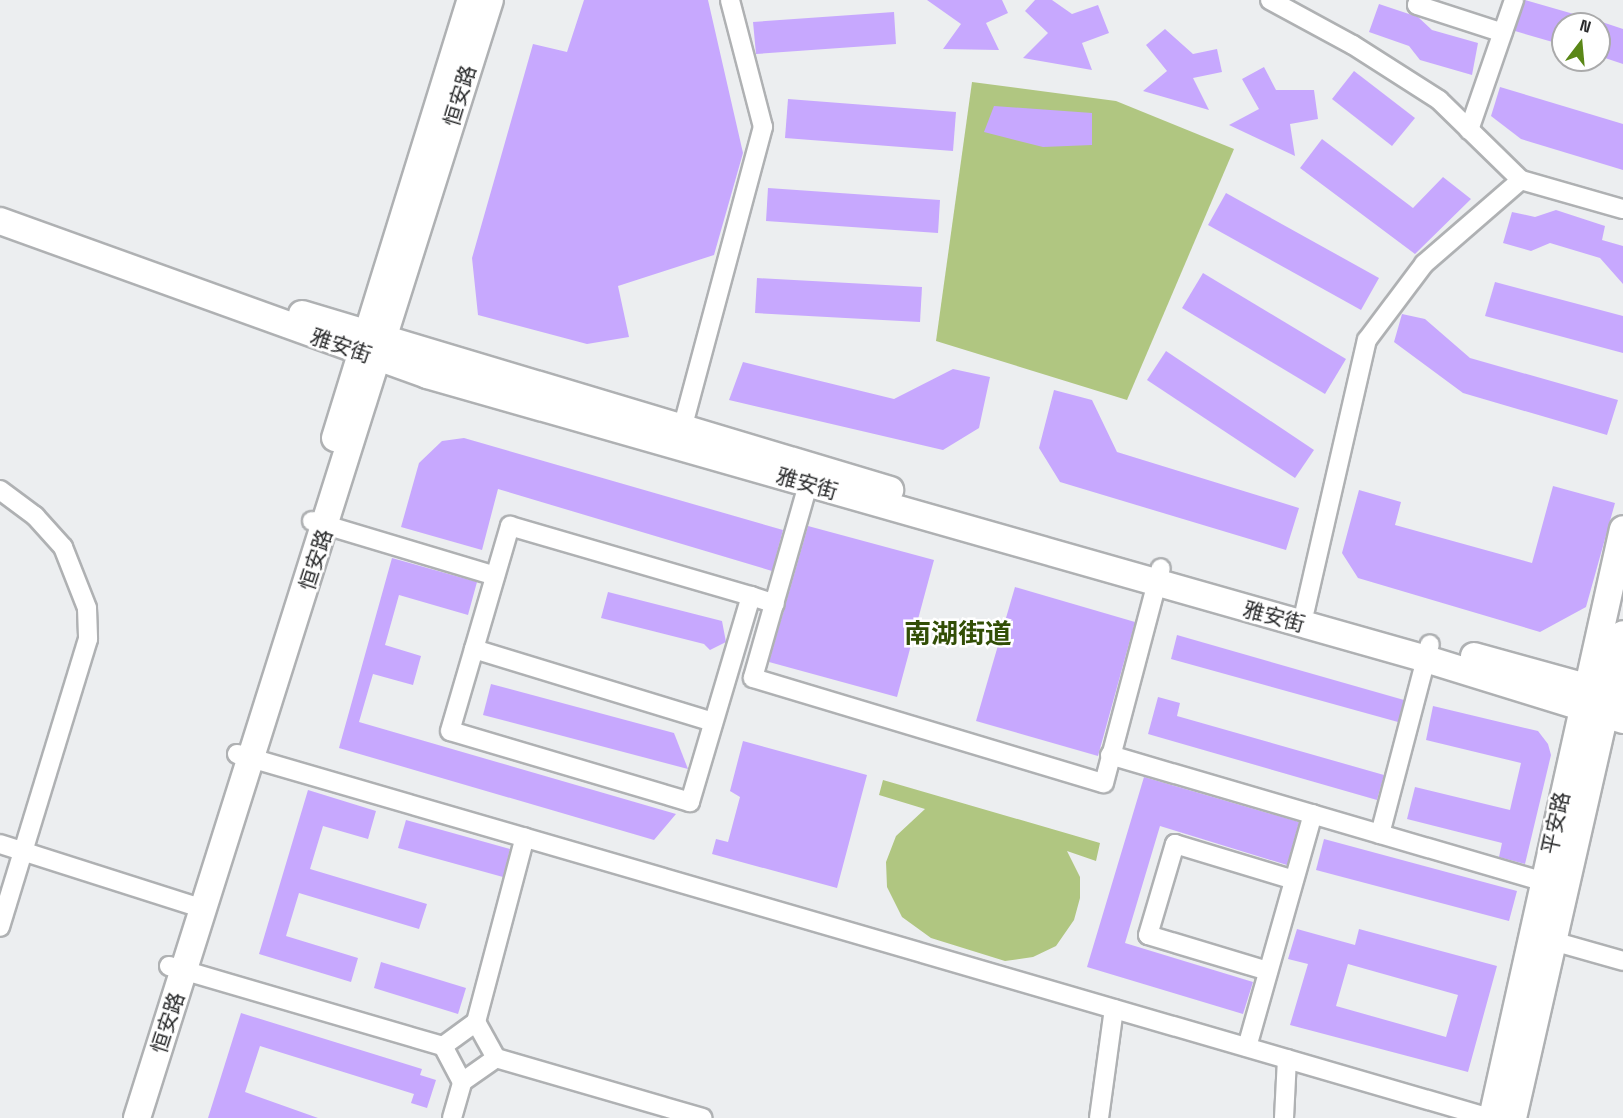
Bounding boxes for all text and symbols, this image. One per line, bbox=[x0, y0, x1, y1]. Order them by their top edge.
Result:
north arrow bbox=[1551, 12, 1611, 72]
text: N bbox=[1577, 15, 1594, 38]
street label: 恒安路 bbox=[439, 62, 481, 130]
street label: 雅安街 bbox=[307, 324, 375, 368]
street label: 雅安街 bbox=[773, 463, 841, 505]
street label: 恒安路 bbox=[294, 526, 338, 594]
street label: 雅安街 bbox=[1240, 597, 1308, 637]
district label: 南湖街道 bbox=[904, 618, 1012, 650]
street label: 平安路 bbox=[1537, 790, 1575, 856]
street label: 恒安路 bbox=[146, 989, 190, 1057]

